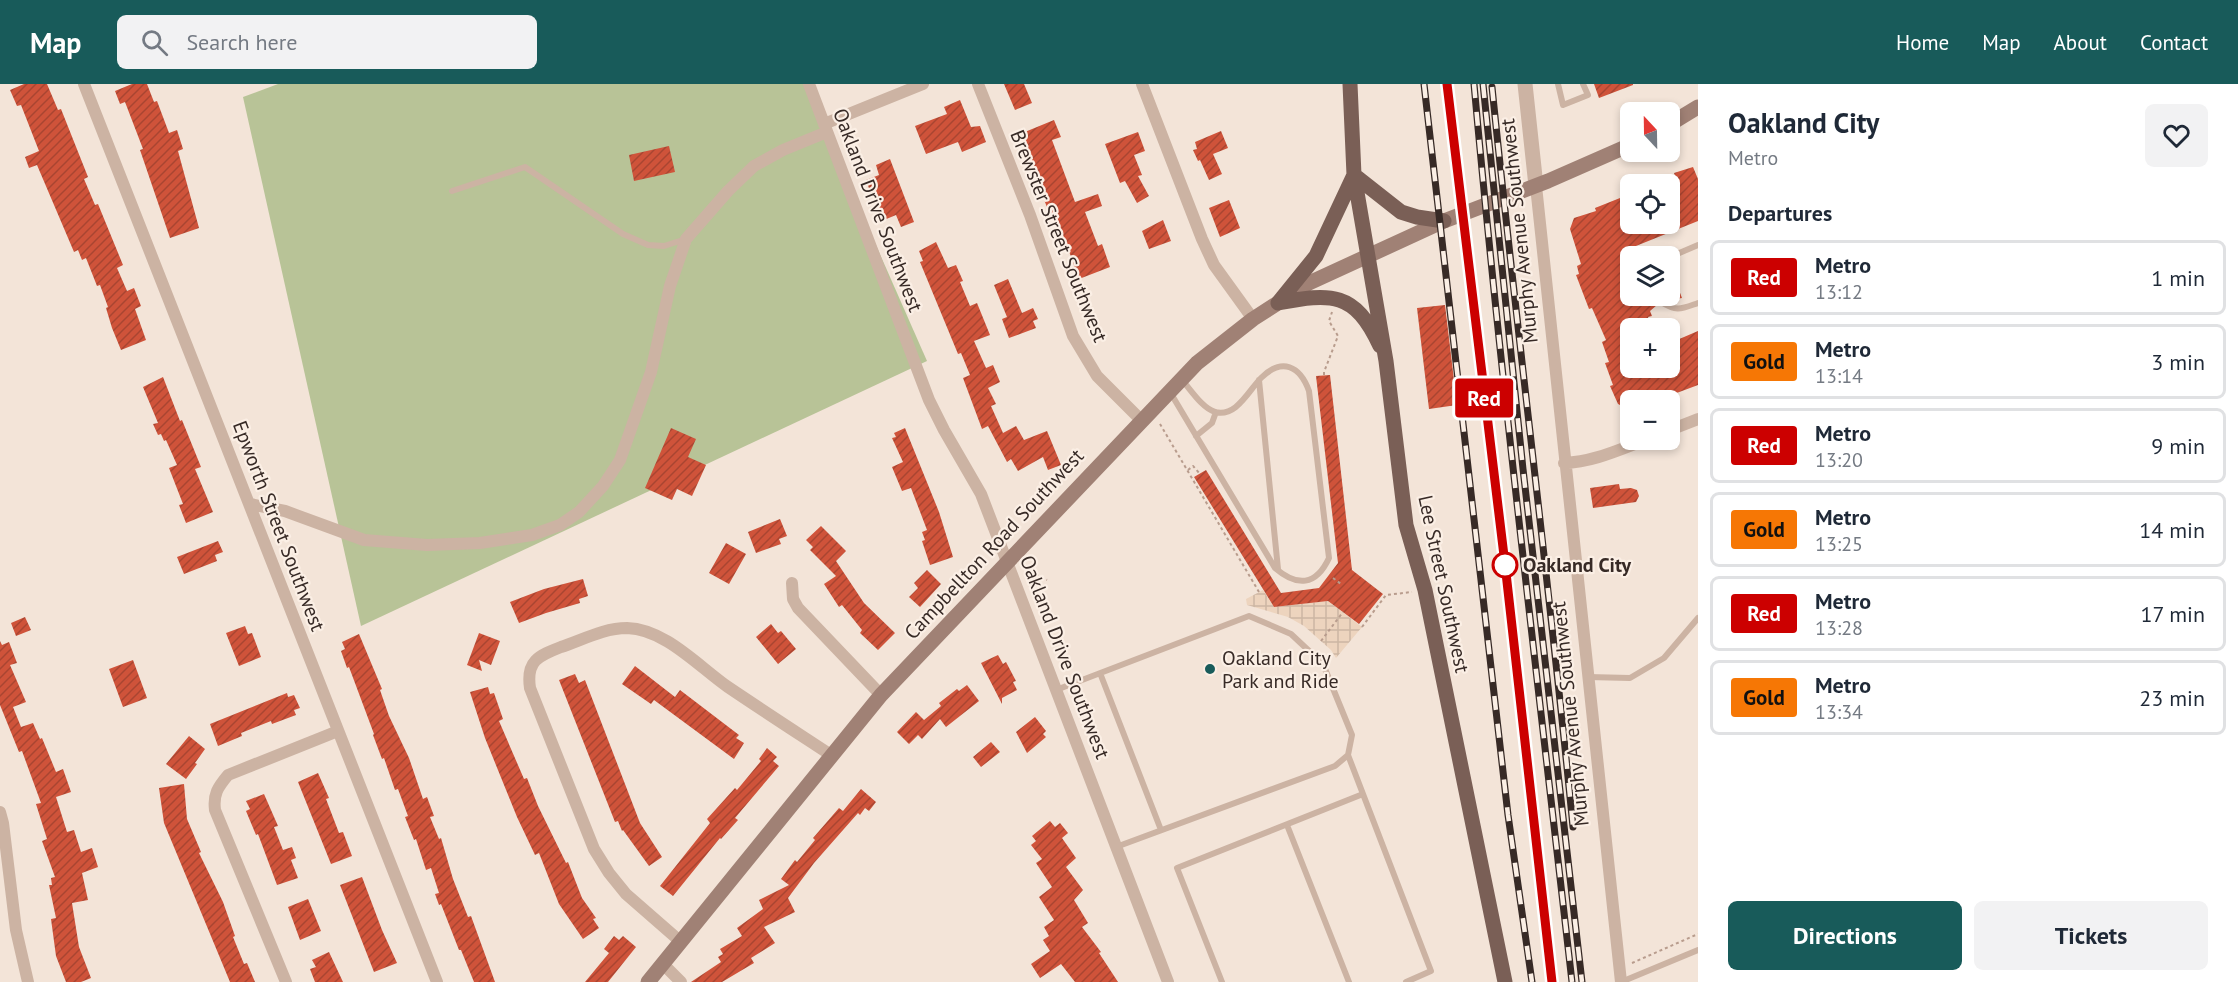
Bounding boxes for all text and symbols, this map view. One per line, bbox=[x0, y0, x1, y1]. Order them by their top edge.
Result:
search box bbox=[117, 15, 537, 69]
text: Map bbox=[30, 24, 81, 61]
icon: search bbox=[138, 26, 171, 59]
text: Search here bbox=[186, 28, 297, 56]
text: Home bbox=[1896, 29, 1949, 56]
text: Map bbox=[1982, 29, 2021, 56]
text: About bbox=[2054, 29, 2107, 56]
text: Contact bbox=[2140, 29, 2208, 56]
north arrow bbox=[1620, 102, 1680, 162]
map controls bbox=[1620, 102, 1680, 450]
text: Oakland City bbox=[1728, 104, 1879, 141]
button: heart bbox=[2145, 104, 2208, 167]
street label: Oakland Drive Southwest bbox=[827, 105, 929, 316]
street label: Murphy Avenue Southwest bbox=[1494, 117, 1544, 345]
street label: Brewster Street Southwest bbox=[1005, 126, 1114, 346]
text: Metro bbox=[1728, 145, 1778, 171]
button: locate bbox=[1620, 174, 1680, 234]
text: Departures bbox=[1728, 199, 1832, 227]
button: layers bbox=[1620, 246, 1680, 306]
text: Metro bbox=[1815, 251, 1871, 279]
text: Red bbox=[1747, 264, 1781, 291]
text: 1 min bbox=[2151, 264, 2205, 292]
text: 13:12 bbox=[1815, 279, 1863, 305]
button: + bbox=[1620, 318, 1680, 378]
text: Metro bbox=[1815, 335, 1871, 363]
text: Gold bbox=[1743, 348, 1785, 375]
text: 3 min bbox=[2151, 348, 2205, 376]
text: 13:14 bbox=[1815, 363, 1863, 389]
line badge: Red bbox=[1450, 378, 1518, 418]
text: Red bbox=[1467, 385, 1501, 412]
button: − bbox=[1620, 390, 1680, 450]
street label: Epworth Street Southwest bbox=[227, 417, 331, 635]
text: Metro bbox=[1815, 419, 1871, 447]
text: Red bbox=[1747, 432, 1781, 459]
text: 9 min bbox=[2151, 432, 2205, 460]
street label: Campbellton Road Southwest bbox=[899, 443, 1089, 645]
text: 13:20 bbox=[1815, 447, 1863, 473]
street label: Lee Street Southwest bbox=[1412, 493, 1476, 675]
text: Metro bbox=[1815, 503, 1871, 531]
text: Gold bbox=[1743, 516, 1785, 543]
text: 14 min bbox=[2139, 516, 2205, 544]
text: 13:25 bbox=[1815, 531, 1863, 557]
street label: Oakland Drive Southwest bbox=[1014, 552, 1116, 763]
marker: Oakland City bbox=[1492, 552, 1518, 578]
place label: Oakland City bbox=[1523, 552, 1631, 578]
text: Metro bbox=[1815, 587, 1871, 615]
street label: Murphy Avenue Southwest bbox=[1545, 600, 1595, 828]
text: Red bbox=[1747, 600, 1781, 627]
text: 17 min bbox=[2141, 600, 2205, 628]
text: 13:28 bbox=[1815, 615, 1863, 641]
place label: Oakland City Park and Ride bbox=[1222, 645, 1339, 694]
marker: Oakland City Park and Ride bbox=[1203, 662, 1217, 676]
text: Metro bbox=[1815, 671, 1871, 699]
text: Gold bbox=[1743, 684, 1785, 711]
text: 23 min bbox=[2139, 684, 2205, 712]
text: 13:34 bbox=[1815, 699, 1863, 725]
button: Directions bbox=[1728, 901, 1962, 970]
button: Tickets bbox=[1974, 901, 2208, 970]

